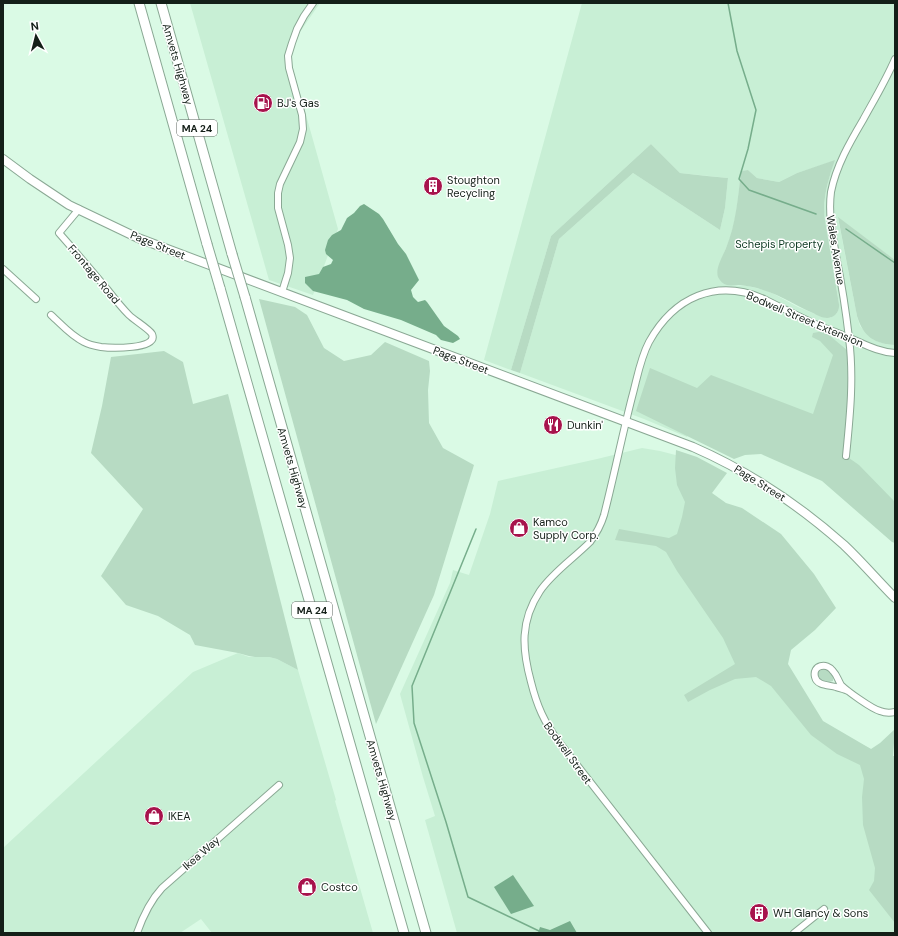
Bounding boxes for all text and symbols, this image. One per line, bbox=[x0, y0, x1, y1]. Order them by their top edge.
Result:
north arrow bbox=[16, 16, 56, 56]
text: N bbox=[30, 19, 40, 34]
street label: Amvets Highway bbox=[160, 22, 196, 106]
fuel station icon: BJ's Gas bbox=[252, 92, 274, 114]
place label: BJ's Gas bbox=[277, 96, 319, 110]
road number: MA 24 bbox=[177, 120, 217, 136]
place label: Stoughton Recycling bbox=[447, 173, 500, 200]
building icon: Stoughton Recycling bbox=[422, 175, 444, 197]
street label: Wales Avenue bbox=[824, 214, 848, 286]
street label: Page Street bbox=[128, 228, 188, 262]
park label: Schepis Property bbox=[735, 237, 823, 251]
street label: Frontage Road bbox=[65, 241, 123, 307]
street label: Bodwell Street Extension bbox=[744, 288, 866, 350]
street label: Page Street bbox=[431, 343, 491, 377]
restaurant icon: Dunkin' bbox=[542, 414, 564, 436]
place label: Dunkin' bbox=[567, 418, 603, 432]
street label: Amvets Highway bbox=[275, 426, 311, 510]
street label: Page Street bbox=[732, 462, 788, 504]
place label: Kamco Supply Corp. bbox=[533, 515, 599, 542]
shop icon: Kamco Supply Corp. bbox=[508, 517, 530, 539]
road number: MA 24 bbox=[292, 602, 332, 618]
street label: Bodwell Street bbox=[541, 719, 595, 787]
street label: Amvets Highway bbox=[364, 738, 400, 822]
shop icon: IKEA bbox=[143, 805, 165, 827]
place label: IKEA bbox=[168, 809, 191, 823]
street label: Ikea Way bbox=[179, 833, 223, 873]
shop icon: Costco bbox=[296, 876, 318, 898]
place label: Costco bbox=[321, 880, 358, 894]
building icon: WH Glancy & Sons bbox=[748, 902, 770, 924]
place label: WH Glancy & Sons bbox=[773, 906, 868, 920]

